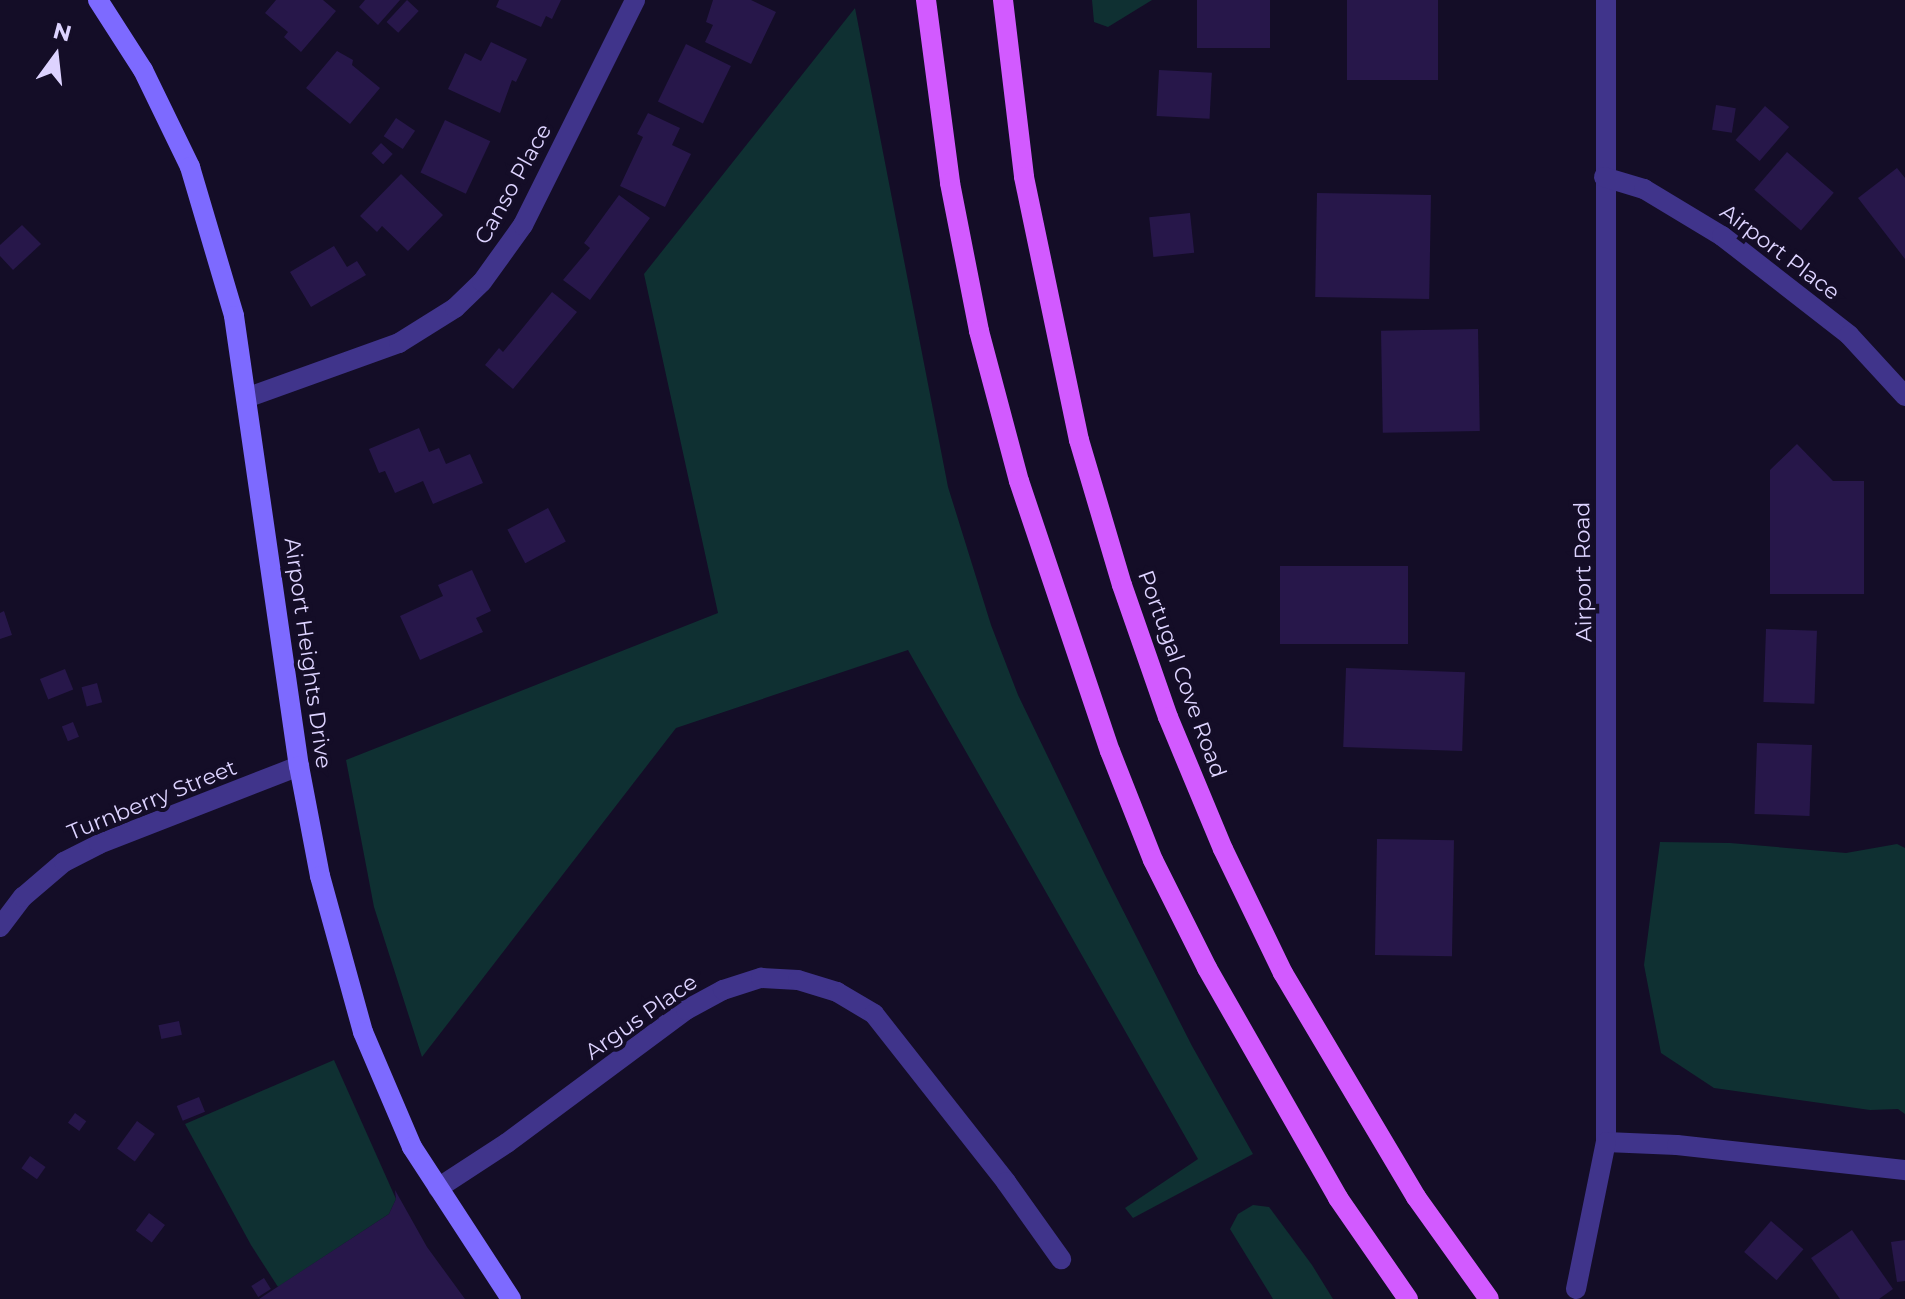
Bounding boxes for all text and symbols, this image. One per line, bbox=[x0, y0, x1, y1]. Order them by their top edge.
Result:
north arrow bbox=[16, 16, 96, 96]
text: N bbox=[50, 17, 74, 48]
street label: Canso Place bbox=[469, 119, 557, 249]
street label: Airport Place bbox=[1715, 198, 1845, 306]
street label: Airport Road bbox=[1569, 502, 1597, 642]
street label: Airport Heights Drive bbox=[279, 536, 337, 770]
street label: Portugal Cove Road bbox=[1132, 567, 1232, 781]
street label: Turnberry Street bbox=[63, 754, 241, 846]
street label: Argus Place bbox=[580, 969, 702, 1065]

